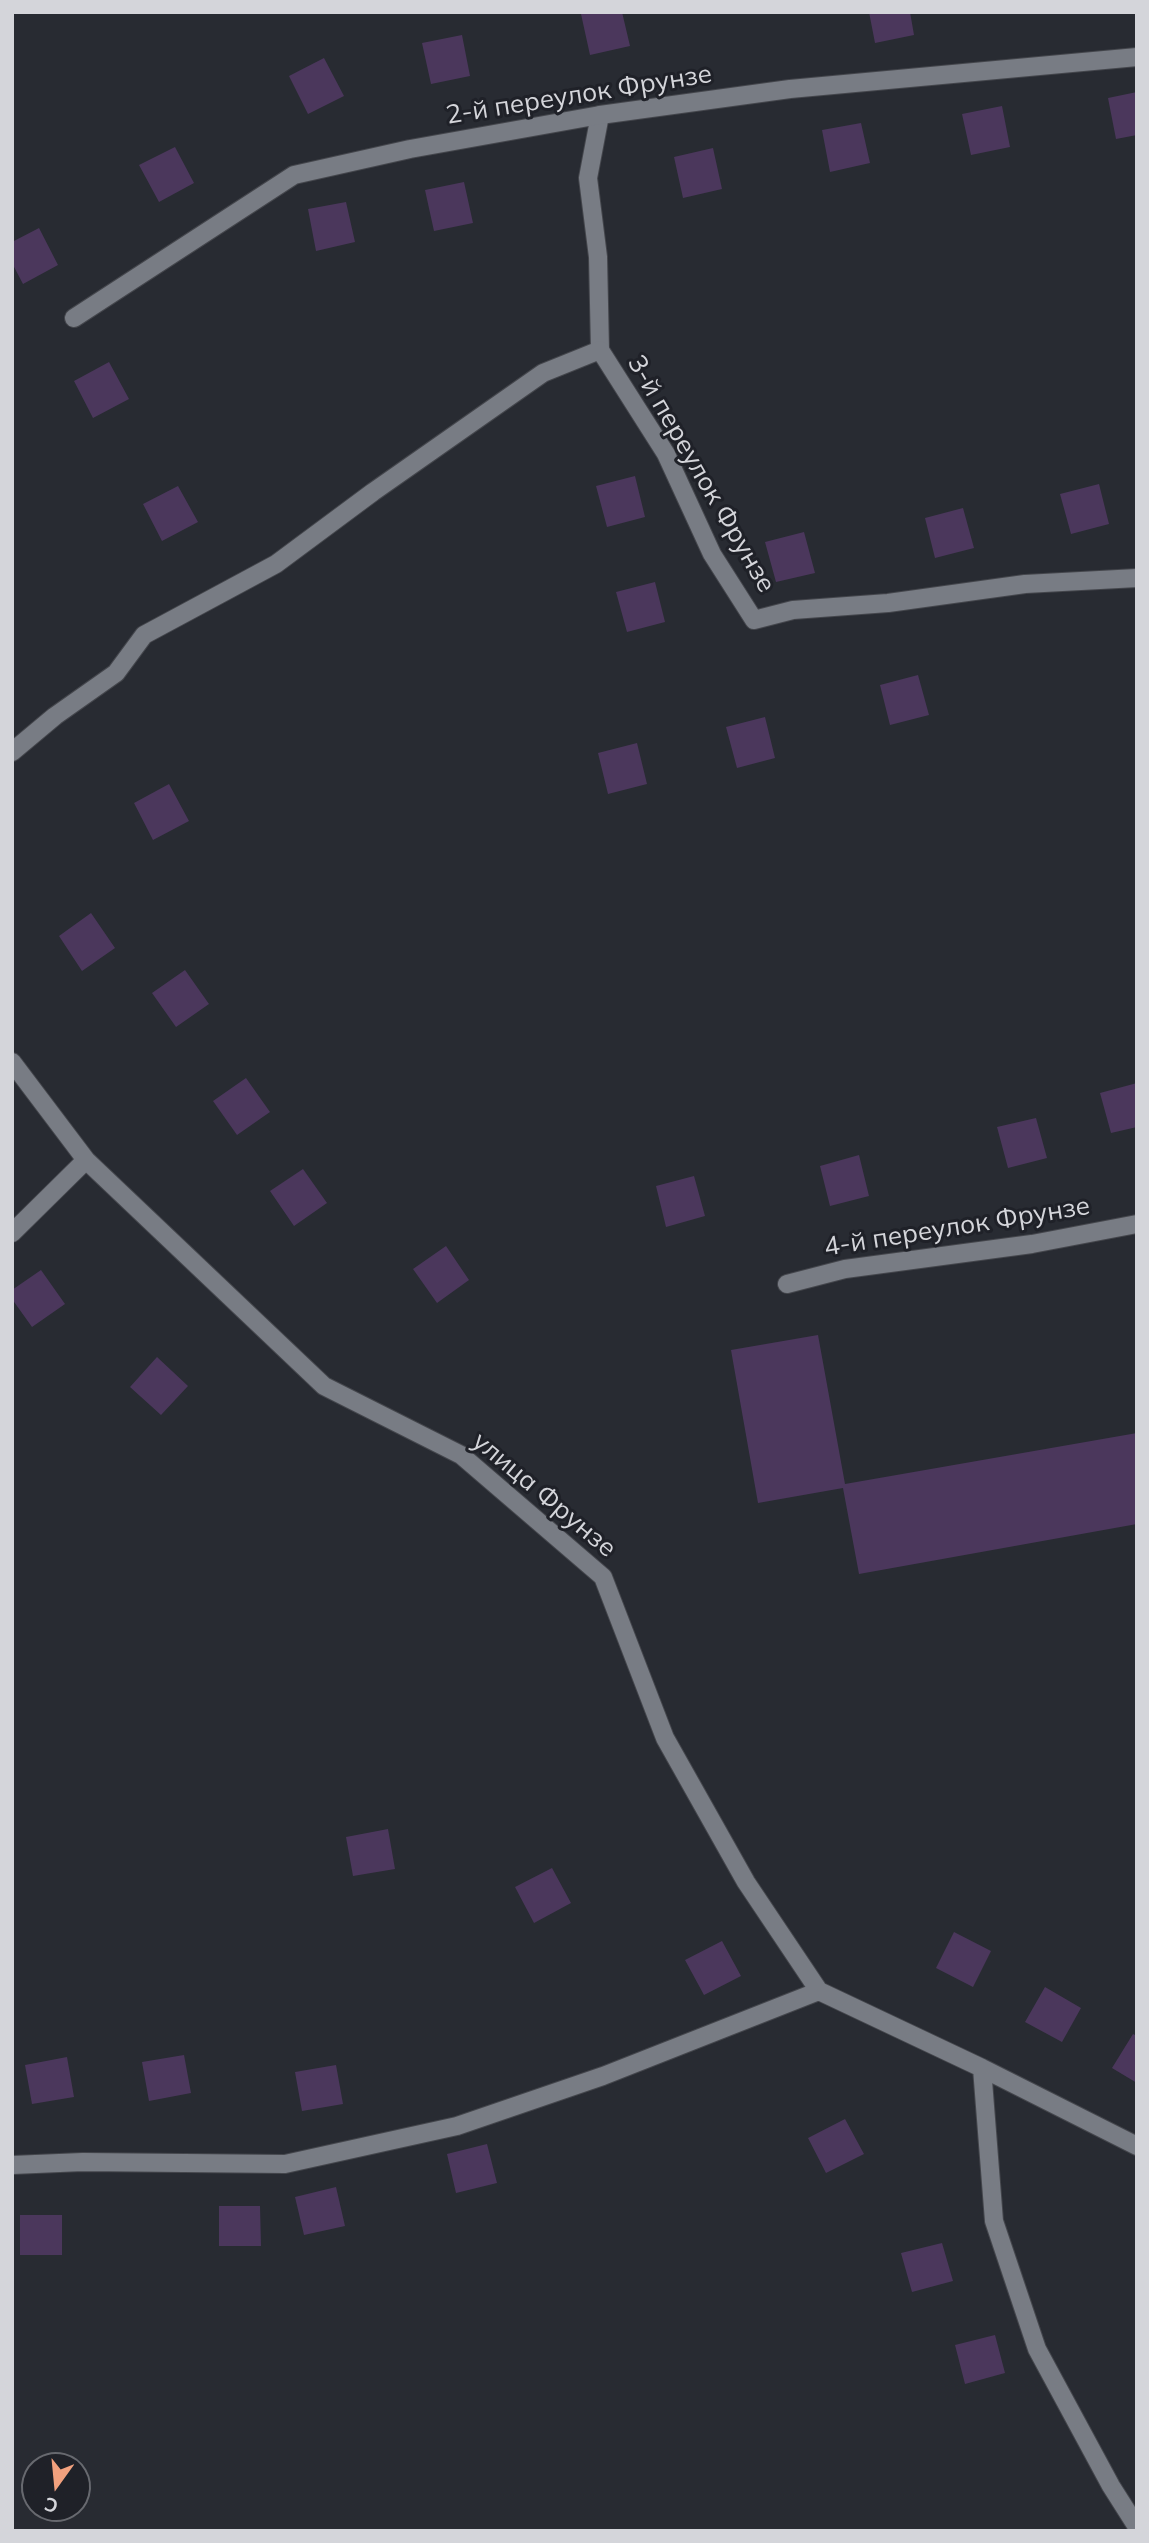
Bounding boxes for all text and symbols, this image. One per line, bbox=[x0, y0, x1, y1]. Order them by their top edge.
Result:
street label: 2-й переулок Фрунзе bbox=[444, 59, 714, 131]
street label: 3-й переулок Фрунзе bbox=[620, 350, 782, 598]
street label: 4-й переулок Фрунзе bbox=[822, 1191, 1092, 1263]
street label: улица Фрунзе bbox=[466, 1426, 622, 1564]
north arrow bbox=[21, 2452, 91, 2522]
text: С bbox=[42, 2492, 60, 2519]

